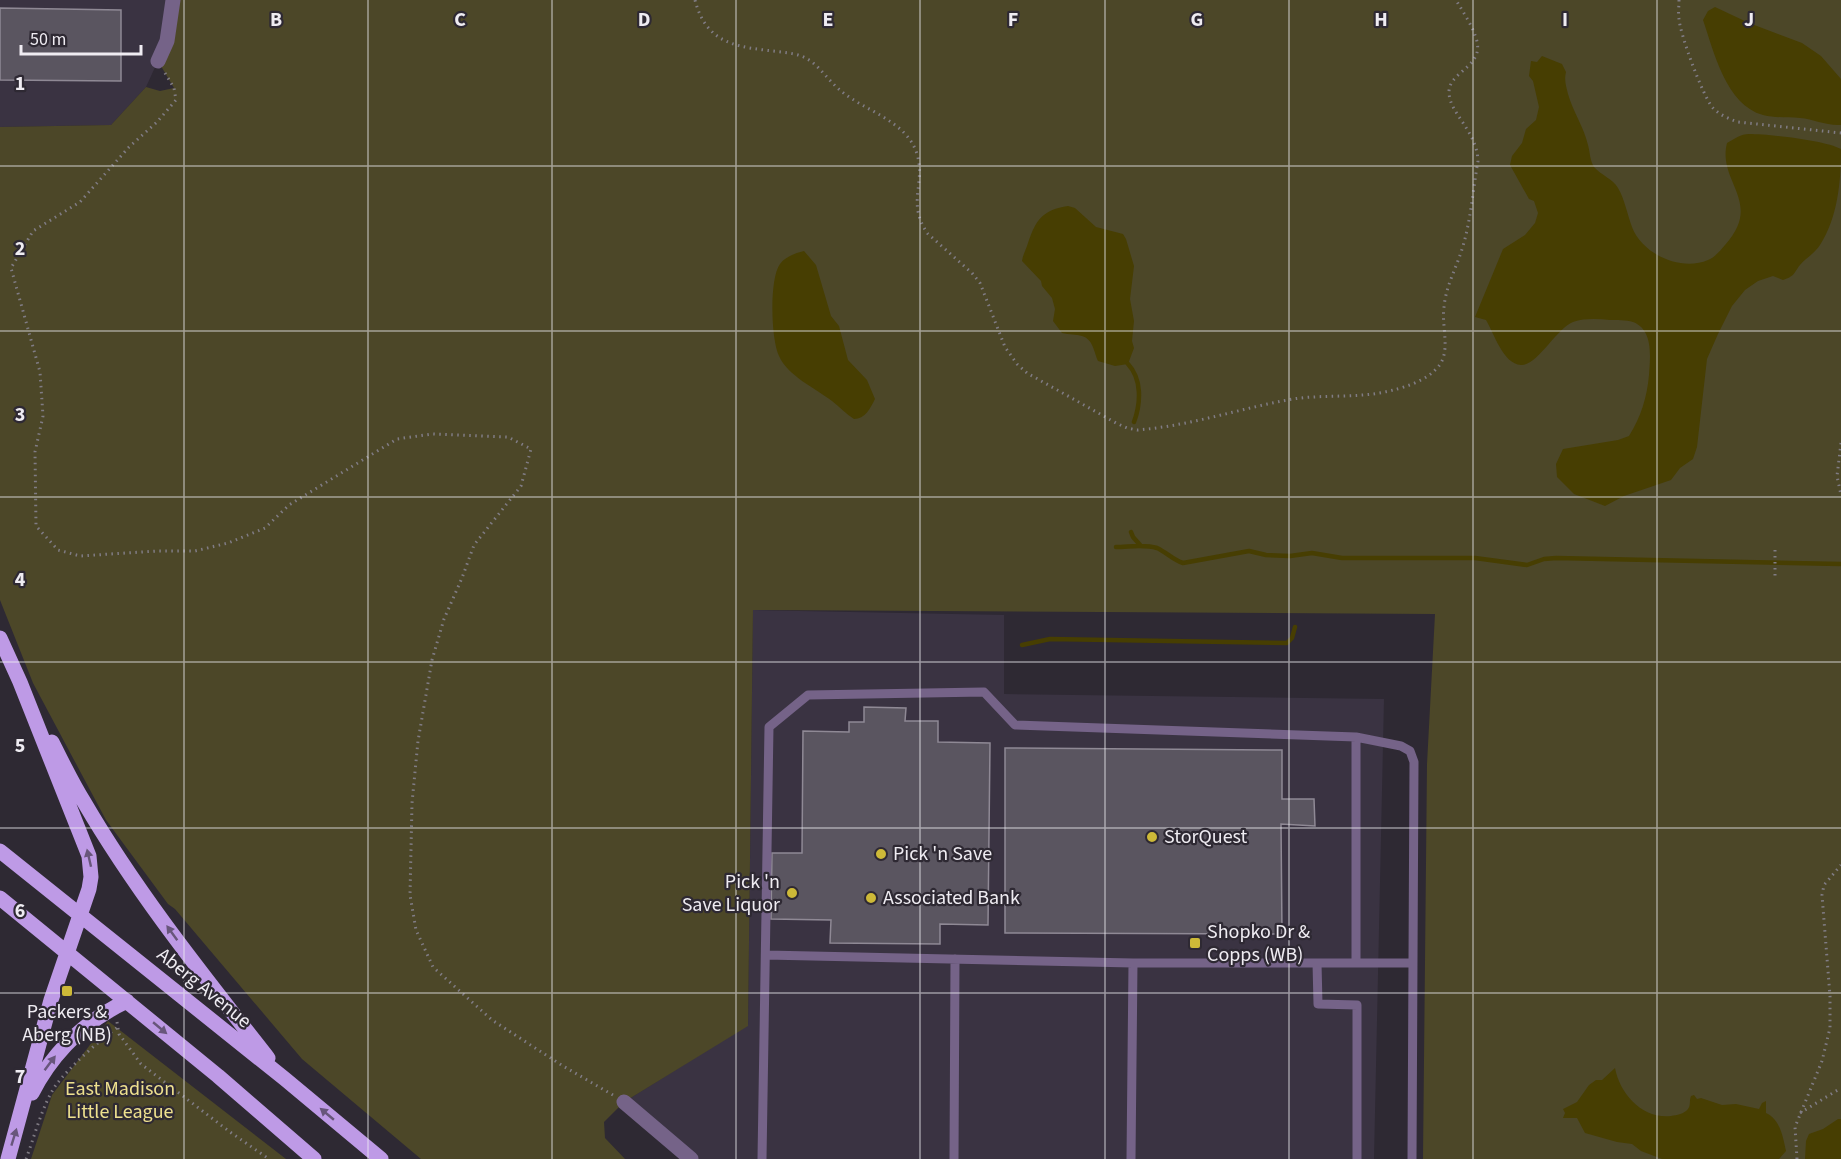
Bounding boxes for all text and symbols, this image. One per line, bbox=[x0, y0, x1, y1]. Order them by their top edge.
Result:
text: B bbox=[270, 6, 282, 34]
text: C bbox=[454, 6, 466, 34]
text: D bbox=[638, 6, 650, 34]
text: E bbox=[823, 6, 833, 34]
text: F bbox=[1008, 6, 1018, 34]
text: G bbox=[1191, 6, 1203, 34]
text: H bbox=[1374, 6, 1388, 34]
text: I bbox=[1562, 6, 1568, 34]
text: J bbox=[1744, 6, 1754, 34]
scale bar bbox=[21, 18, 141, 56]
text: 50 m bbox=[30, 27, 66, 52]
text: 1 bbox=[15, 70, 25, 98]
text: 2 bbox=[15, 235, 25, 263]
text: 3 bbox=[15, 401, 25, 429]
text: 4 bbox=[15, 566, 26, 594]
text: 5 bbox=[15, 732, 25, 760]
place label: StorQuest bbox=[1164, 823, 1248, 851]
marker: StorQuest bbox=[1145, 830, 1159, 844]
place label: Pick 'n Save bbox=[893, 840, 992, 868]
marker: Pick 'n Save bbox=[874, 847, 888, 861]
one-way arrow bbox=[83, 848, 93, 867]
place label: Pick 'n Save Liquor bbox=[682, 868, 780, 919]
place label: Associated Bank bbox=[883, 884, 1020, 912]
marker: Pick 'n Save Liquor bbox=[785, 886, 799, 900]
marker: Associated Bank bbox=[864, 891, 878, 905]
text: 6 bbox=[15, 897, 25, 925]
place label: Shopko Dr & Copps (WB) bbox=[1207, 918, 1310, 969]
one-way arrow bbox=[166, 926, 178, 942]
marker: Shopko Dr & Copps (WB) bbox=[1188, 936, 1202, 950]
street label: Aberg Avenue bbox=[151, 941, 257, 1035]
marker: Packers & Aberg (NB) bbox=[60, 984, 74, 998]
place label: Packers & Aberg (NB) bbox=[22, 998, 112, 1049]
one-way arrow bbox=[152, 1022, 168, 1035]
one-way arrow bbox=[44, 1056, 56, 1072]
text: 7 bbox=[15, 1063, 25, 1091]
park label: East Madison Little League bbox=[65, 1075, 175, 1126]
one-way arrow bbox=[319, 1108, 335, 1121]
one-way arrow bbox=[10, 1127, 19, 1145]

